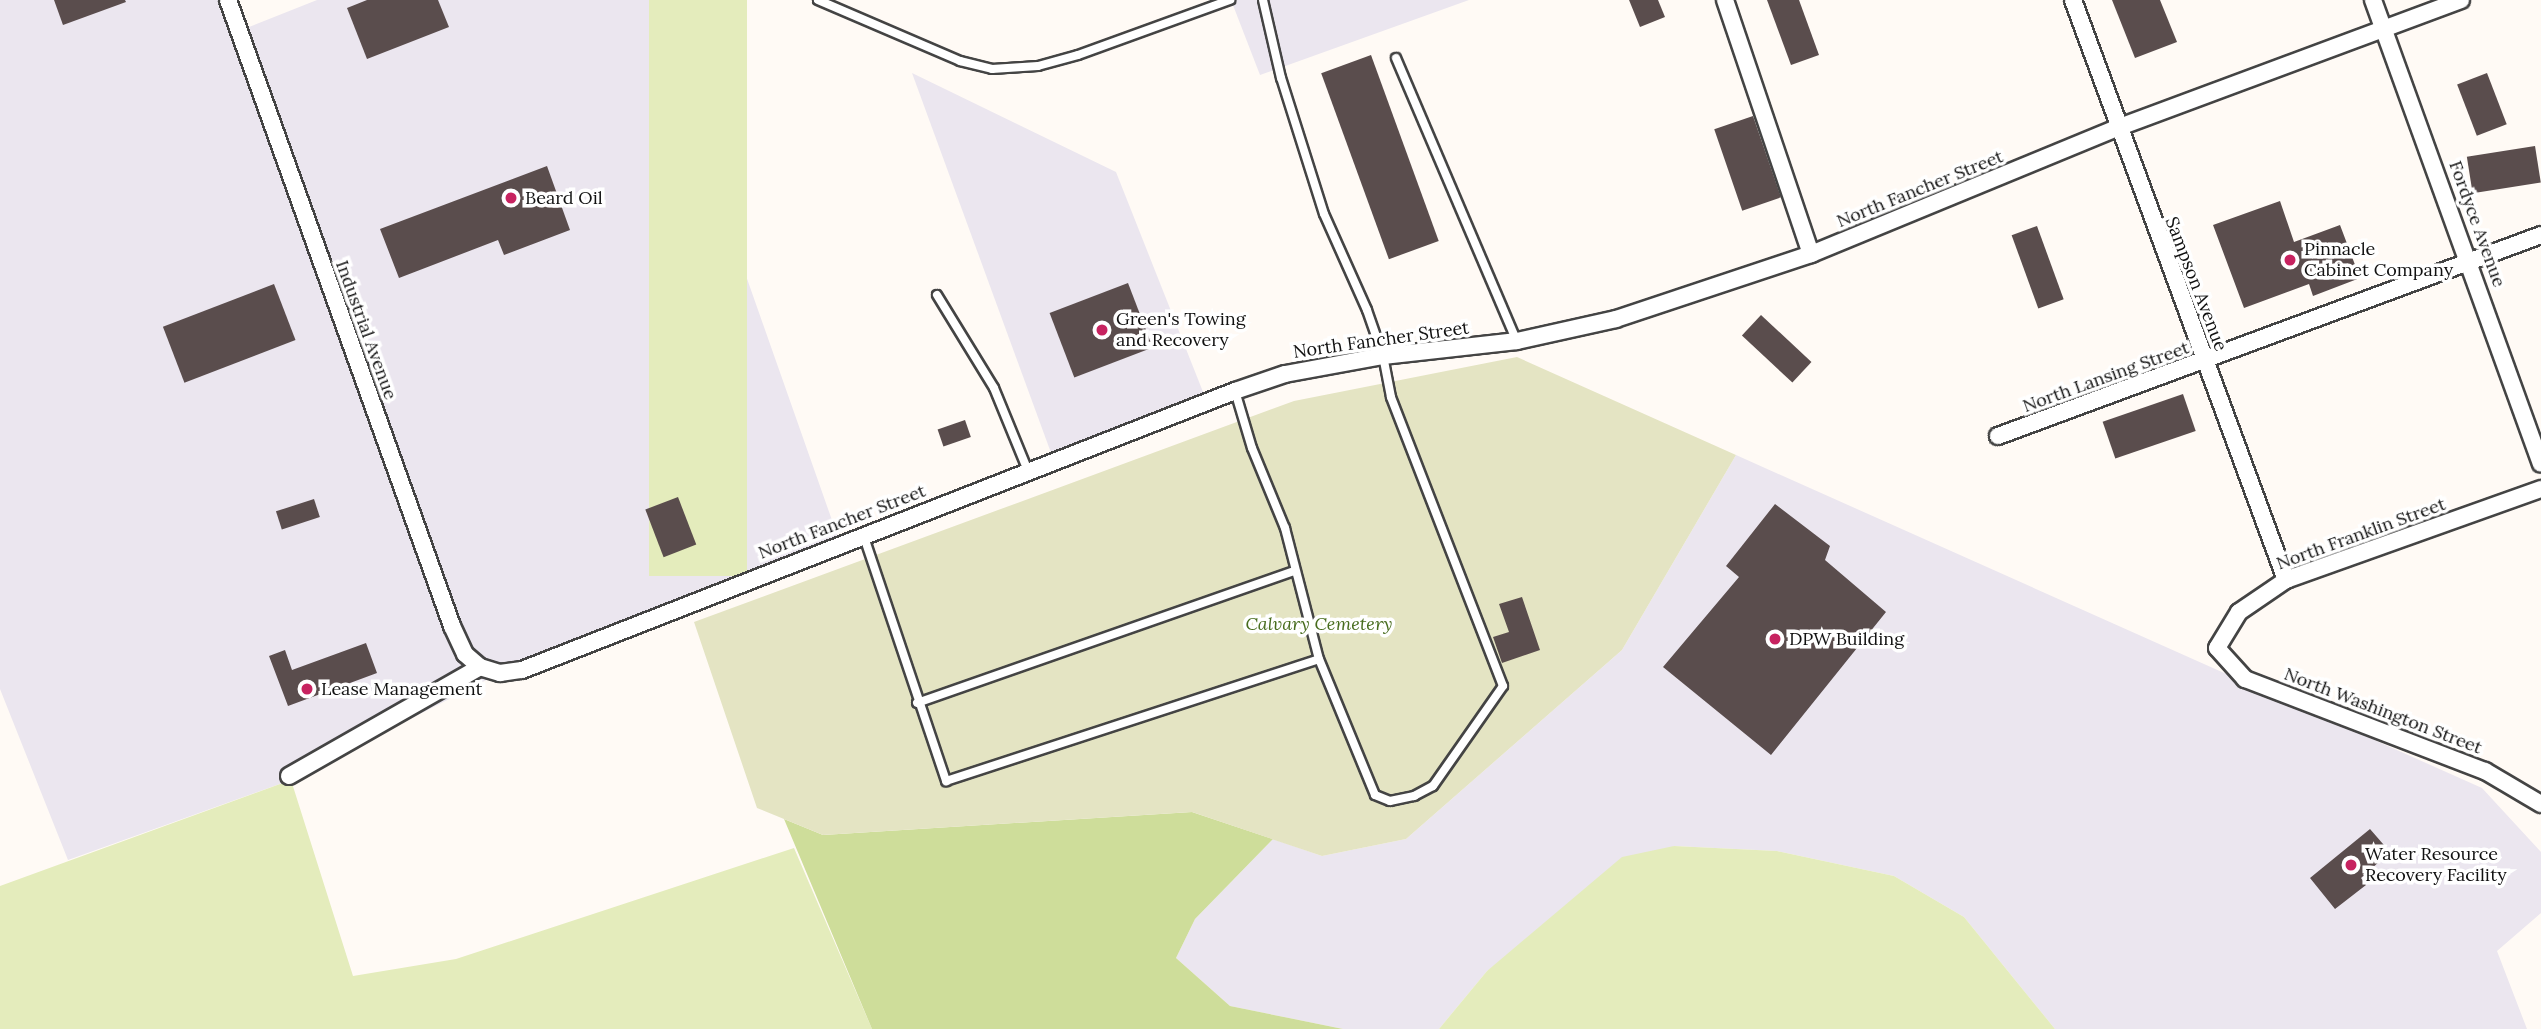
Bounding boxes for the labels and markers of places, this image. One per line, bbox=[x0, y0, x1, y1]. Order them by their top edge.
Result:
place label: Beard Oil bbox=[525, 187, 603, 209]
marker: Beard Oil bbox=[503, 190, 519, 206]
place label: Pinnacle Cabinet Company bbox=[2304, 239, 2453, 282]
marker: Pinnacle Cabinet Company bbox=[2282, 252, 2298, 268]
place label: Green's Towing and Recovery bbox=[1116, 309, 1246, 352]
marker: Green's Towing and Recovery bbox=[1094, 322, 1110, 338]
place label: DPW Building bbox=[1789, 628, 1904, 650]
marker: DPW Building bbox=[1767, 631, 1783, 647]
place label: Lease Management bbox=[321, 678, 482, 700]
marker: Lease Management bbox=[299, 681, 315, 697]
place label: Water Resource Recovery Facility bbox=[2365, 844, 2507, 886]
marker: Water Resource Recovery Facility bbox=[2343, 857, 2359, 873]

